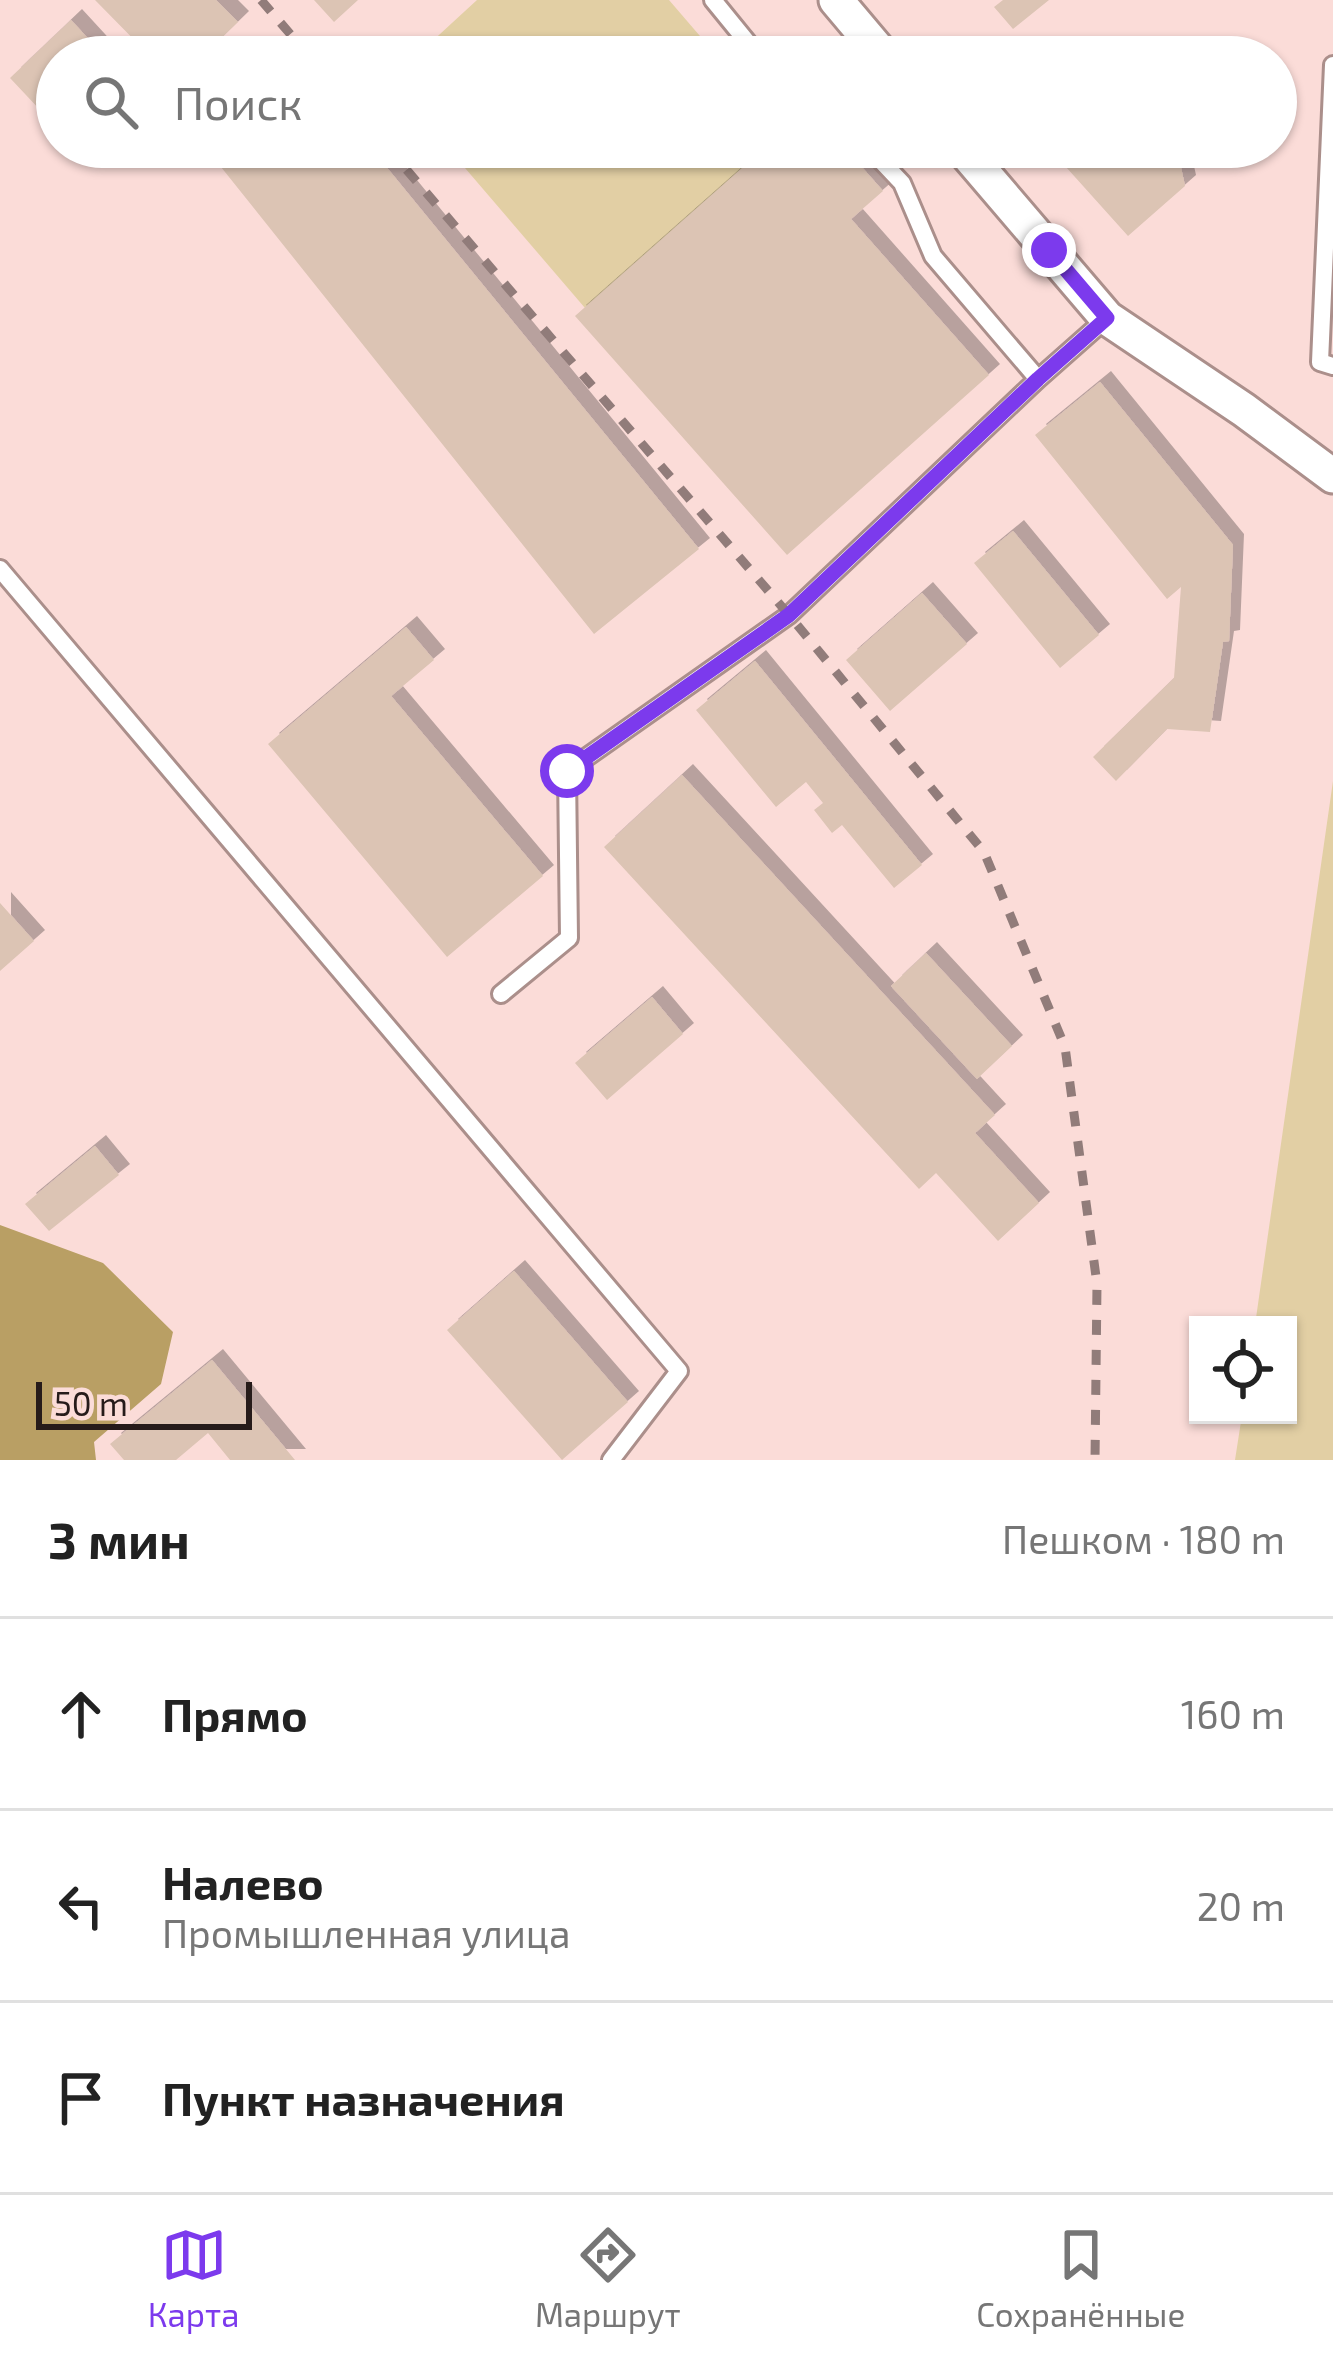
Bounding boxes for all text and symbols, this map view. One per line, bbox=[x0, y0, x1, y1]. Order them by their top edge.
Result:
search box bbox=[36, 36, 1297, 168]
icon: search bbox=[78, 69, 144, 135]
text: Поиск bbox=[174, 75, 302, 129]
route end bbox=[1022, 223, 1076, 277]
route start bbox=[540, 744, 594, 798]
map controls bbox=[1189, 1316, 1297, 1424]
button: locate bbox=[1189, 1316, 1297, 1424]
scale bar bbox=[36, 1376, 252, 1429]
text: 50 m bbox=[54, 1383, 128, 1423]
text: 3 мин bbox=[48, 1508, 190, 1569]
text: Пешком · 180 m bbox=[1002, 1515, 1285, 1562]
icon: ahead bbox=[48, 1681, 114, 1747]
text: Прямо bbox=[162, 1687, 308, 1741]
text: 160 m bbox=[1181, 1690, 1285, 1737]
text: Налево bbox=[162, 1855, 324, 1909]
icon: left bbox=[48, 1873, 114, 1939]
text: 20 m bbox=[1197, 1882, 1285, 1929]
text: Промышленная улица bbox=[162, 1909, 571, 1956]
icon: arrive bbox=[48, 2065, 114, 2131]
text: Пункт назначения bbox=[162, 2071, 565, 2125]
tab: Карта bbox=[148, 2222, 239, 2334]
tab: Маршрут bbox=[535, 2222, 681, 2334]
tab: Сохранённые bbox=[976, 2222, 1185, 2334]

